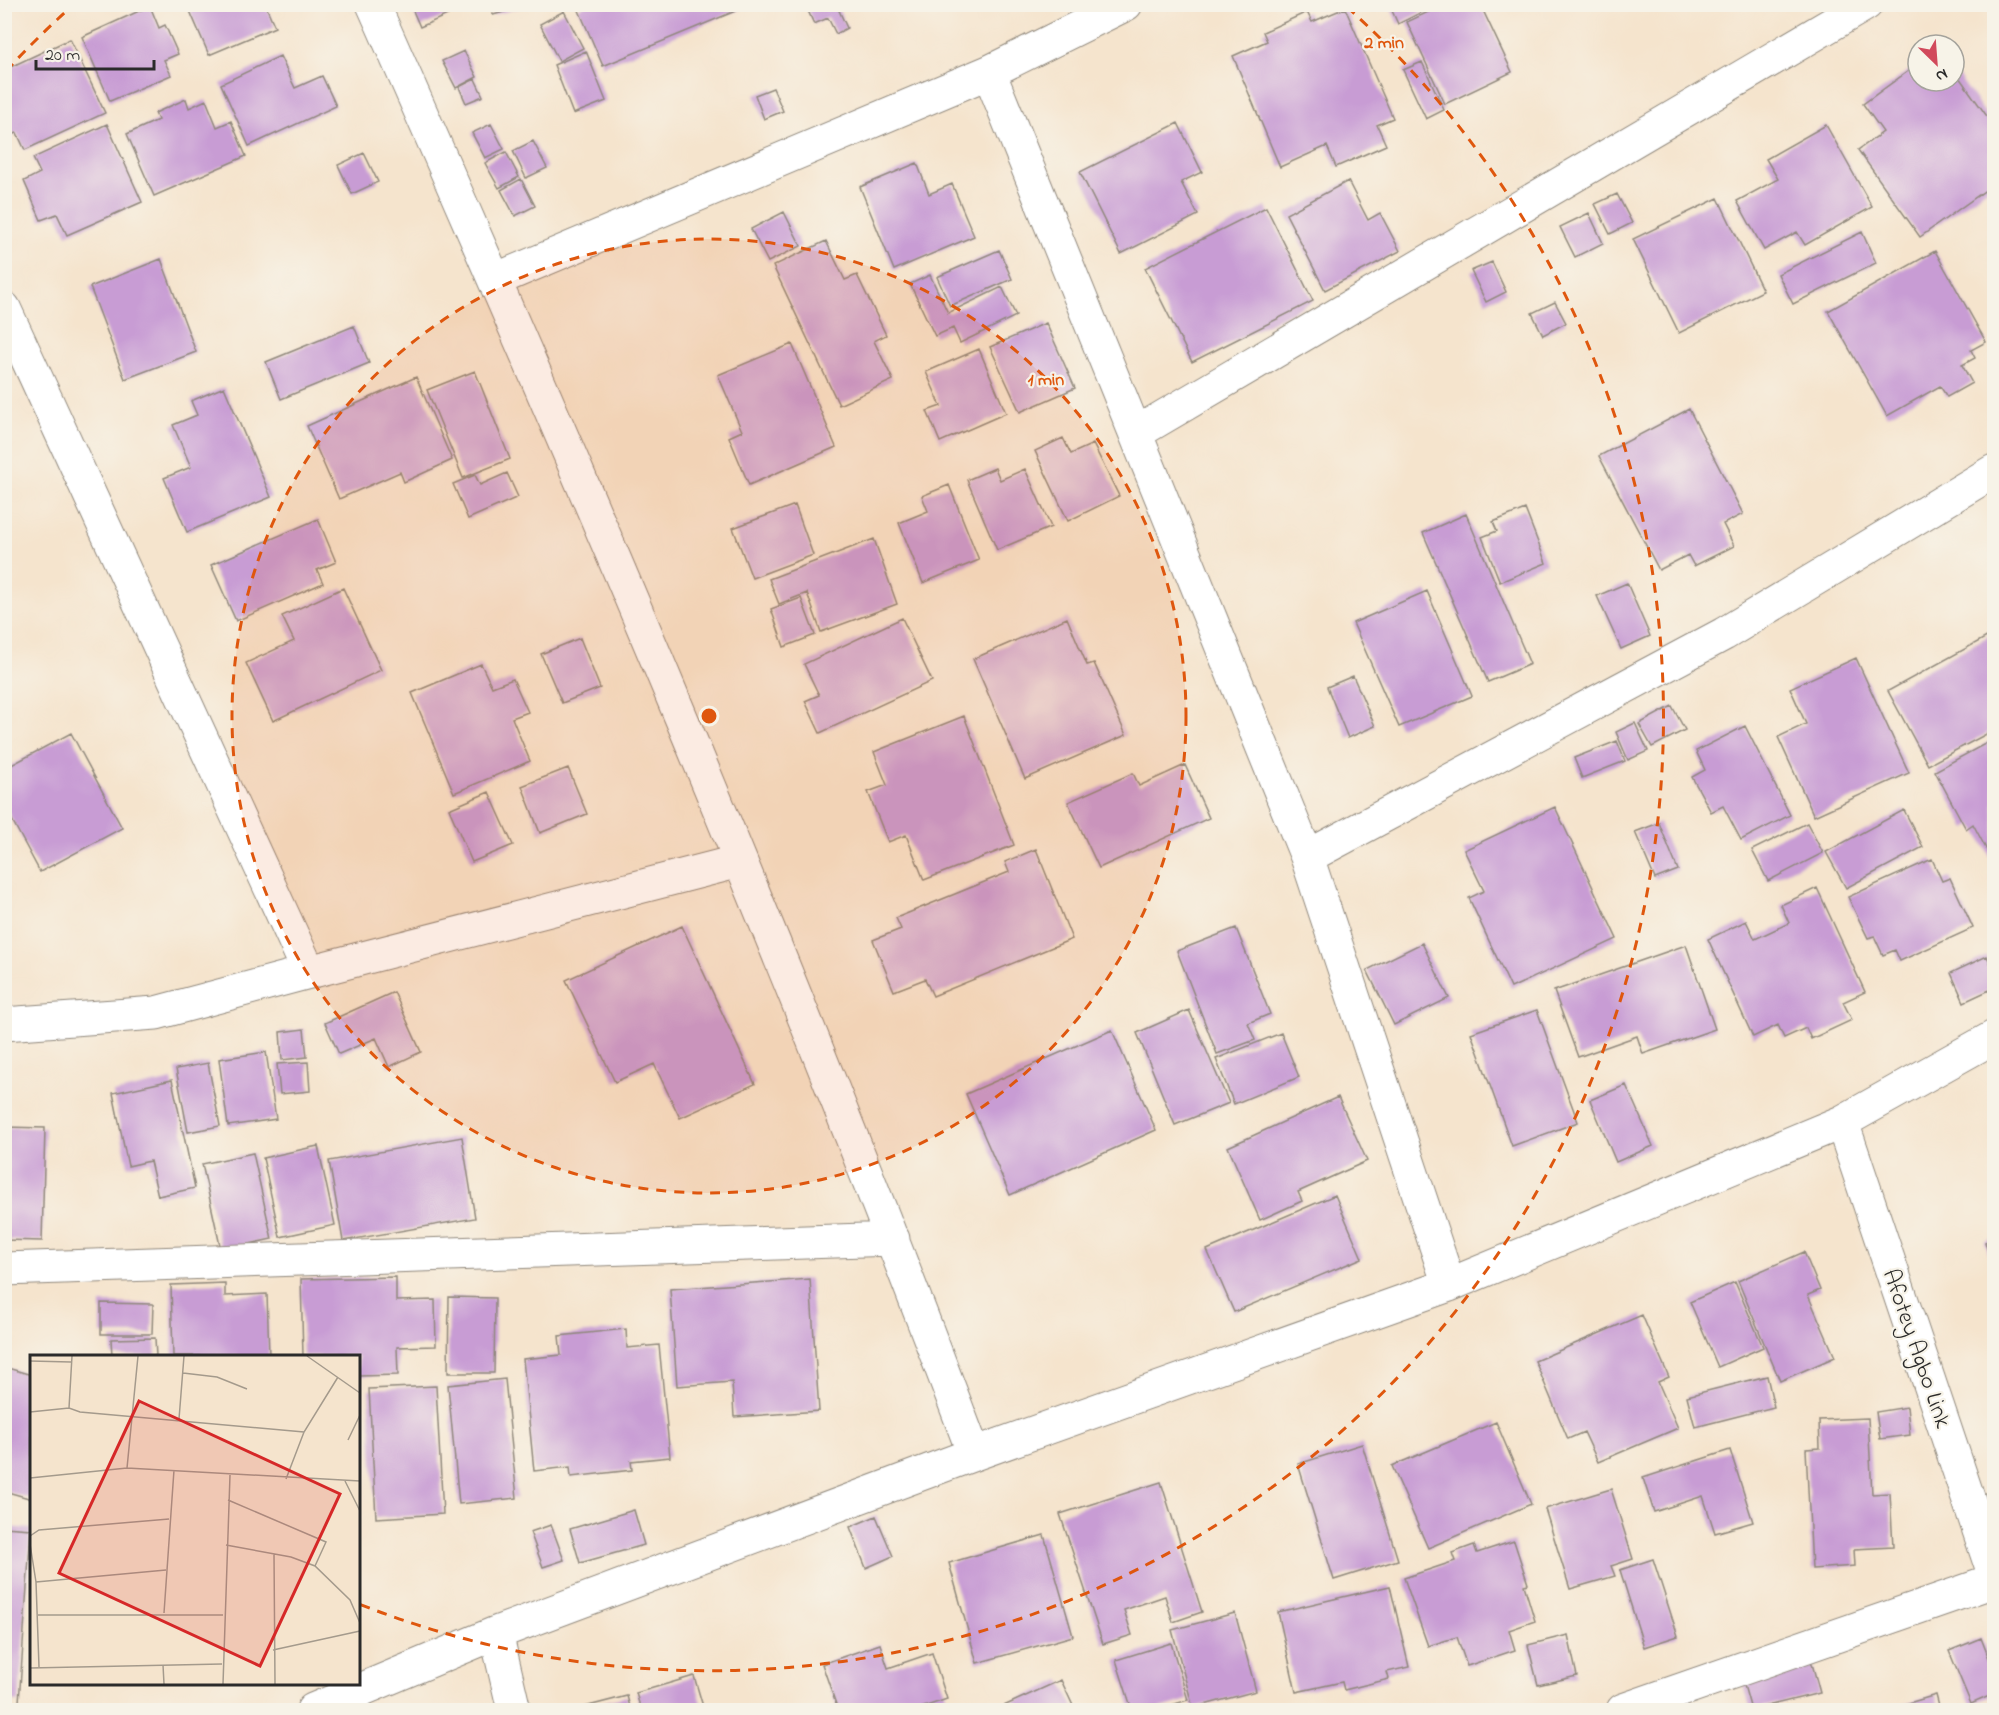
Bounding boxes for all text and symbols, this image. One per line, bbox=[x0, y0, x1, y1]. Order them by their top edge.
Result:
text: 2 min bbox=[1363, 31, 1404, 57]
scale bar bbox=[36, 33, 154, 71]
north arrow bbox=[1906, 33, 1966, 93]
text: 20 m bbox=[45, 43, 80, 69]
text: N bbox=[1931, 62, 1951, 88]
text: 1 min bbox=[1028, 368, 1064, 394]
centre of rings bbox=[699, 706, 719, 726]
street label: Afotey Agbo Link bbox=[1871, 1264, 1959, 1434]
inset map bbox=[30, 1355, 360, 1685]

